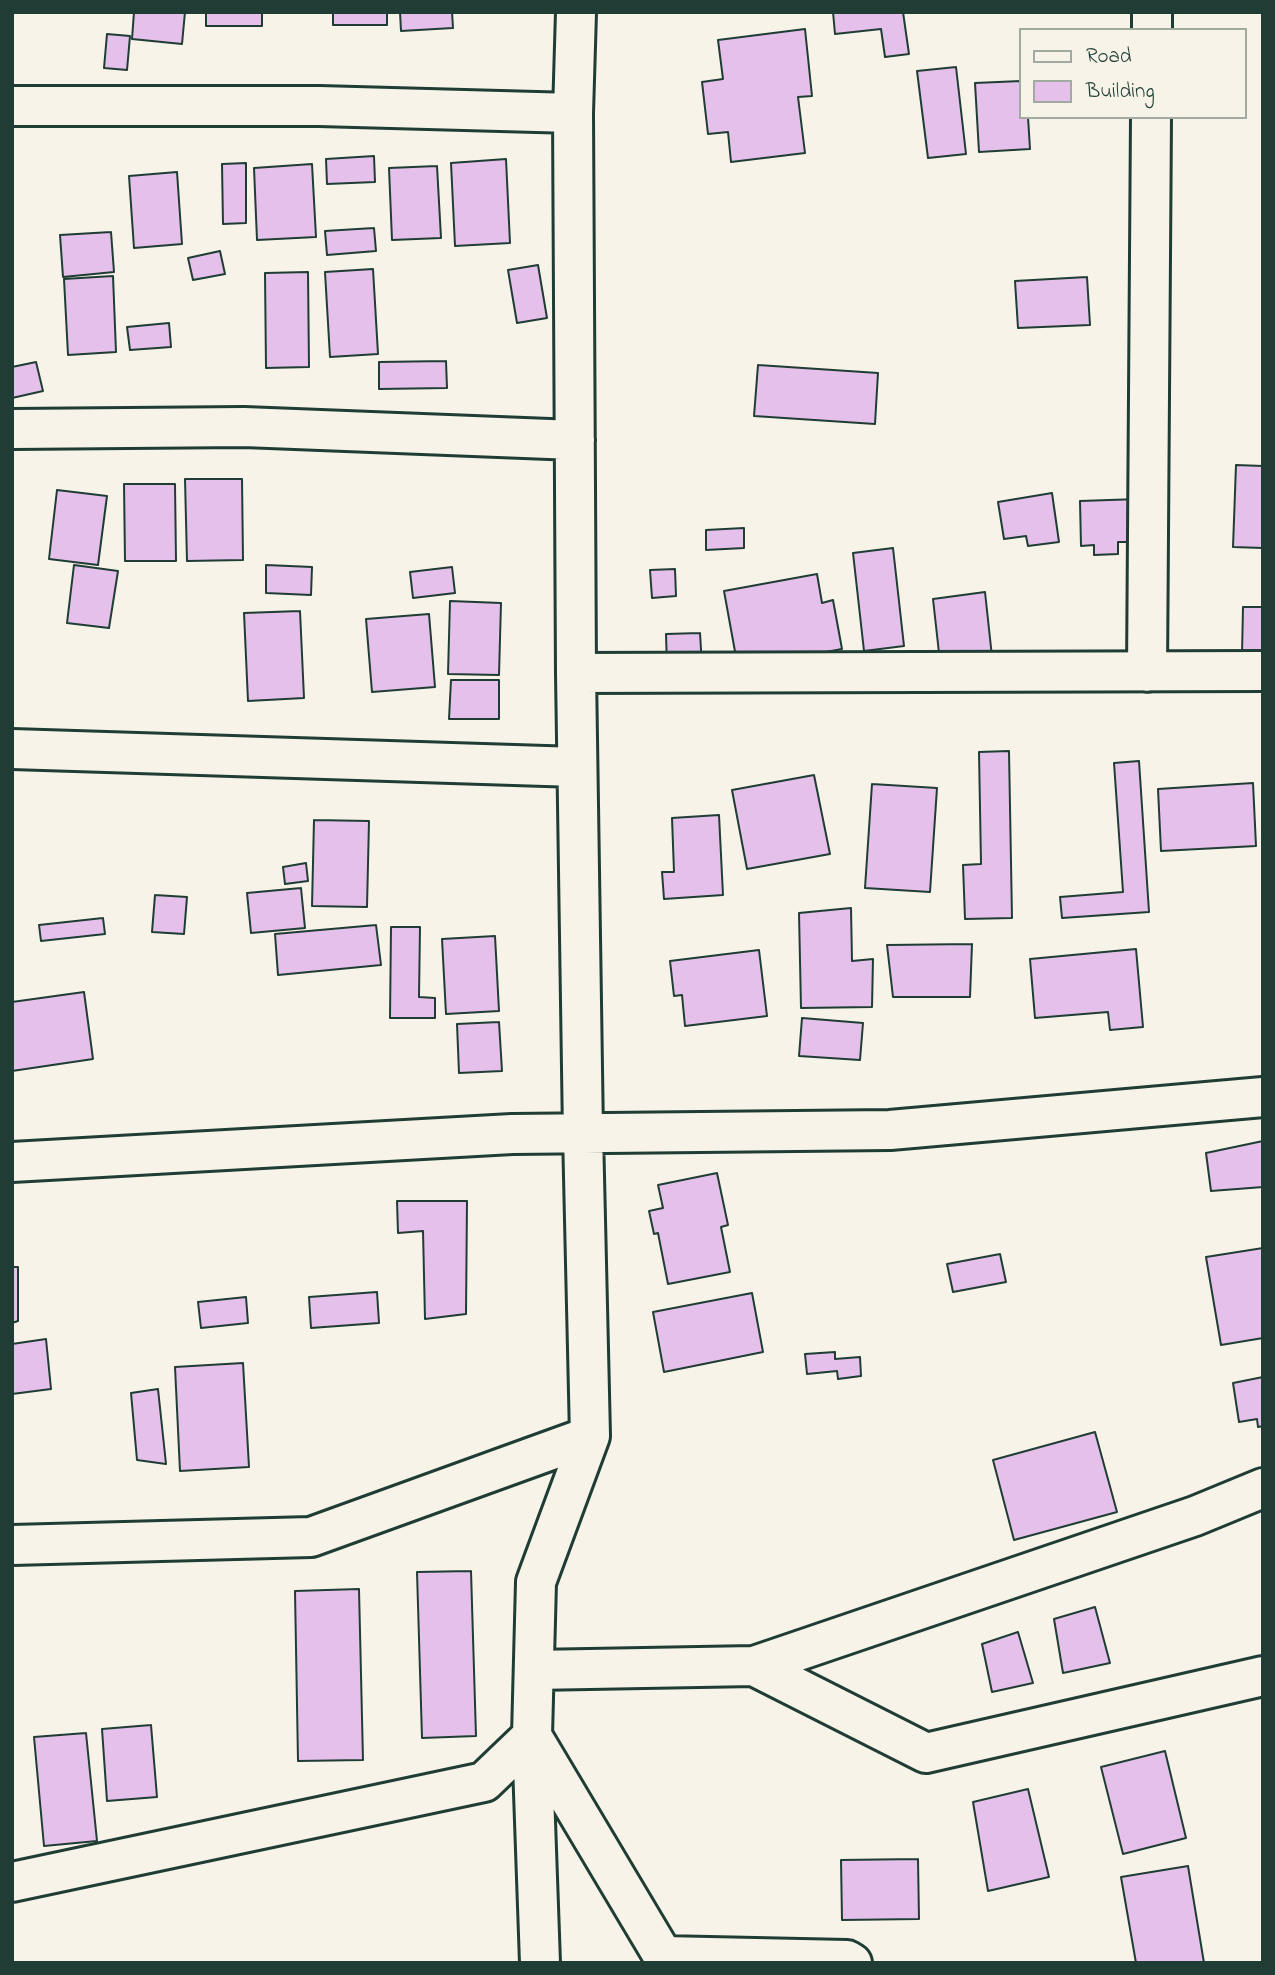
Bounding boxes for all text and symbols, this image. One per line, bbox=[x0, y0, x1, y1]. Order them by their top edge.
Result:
legend bbox=[1020, 28, 1247, 119]
text: Road bbox=[1086, 42, 1132, 72]
text: Building bbox=[1086, 77, 1155, 107]

